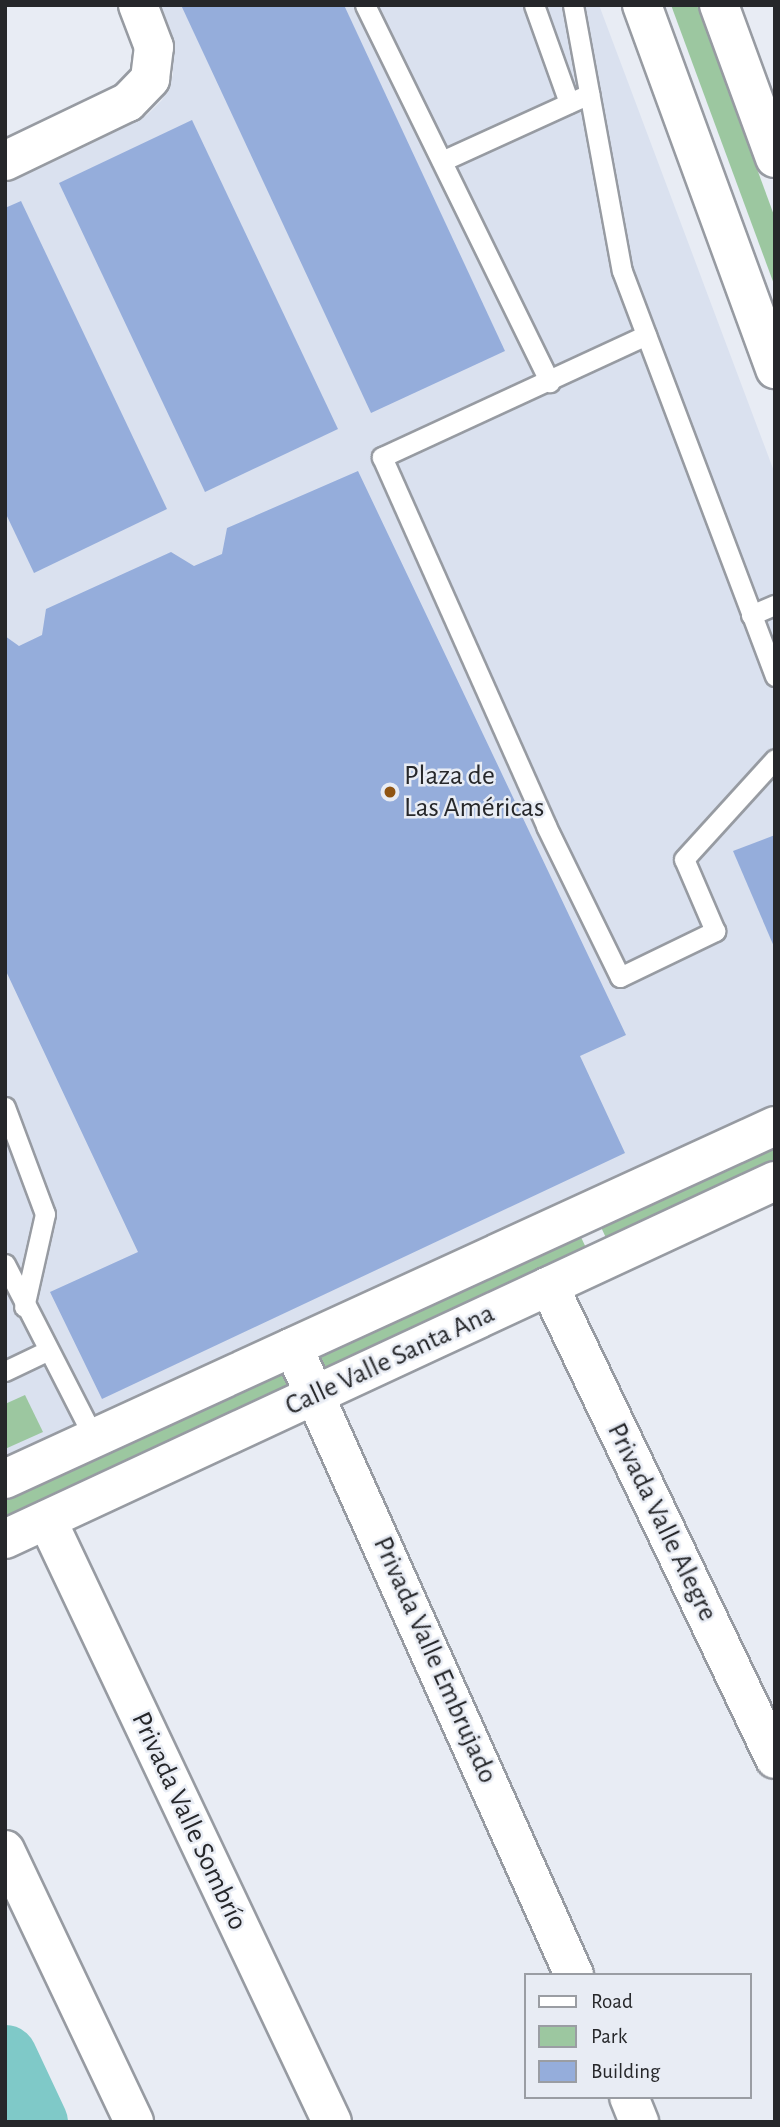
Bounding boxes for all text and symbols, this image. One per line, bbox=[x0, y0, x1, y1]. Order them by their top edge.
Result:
place label: Plaza de Las Américas bbox=[404, 759, 544, 825]
marker: Plaza de Las Américas bbox=[382, 784, 398, 800]
street label: Calle Valle Santa Ana bbox=[280, 1297, 500, 1423]
street label: Privada Valle Alegre bbox=[600, 1417, 724, 1627]
street label: Privada Valle Embrujado bbox=[365, 1531, 505, 1789]
street label: Privada Valle Sombrío bbox=[124, 1706, 254, 1936]
legend bbox=[524, 1973, 752, 2099]
text: Road bbox=[591, 1991, 633, 2012]
text: Park bbox=[591, 2026, 627, 2047]
text: Building bbox=[591, 2061, 660, 2082]

